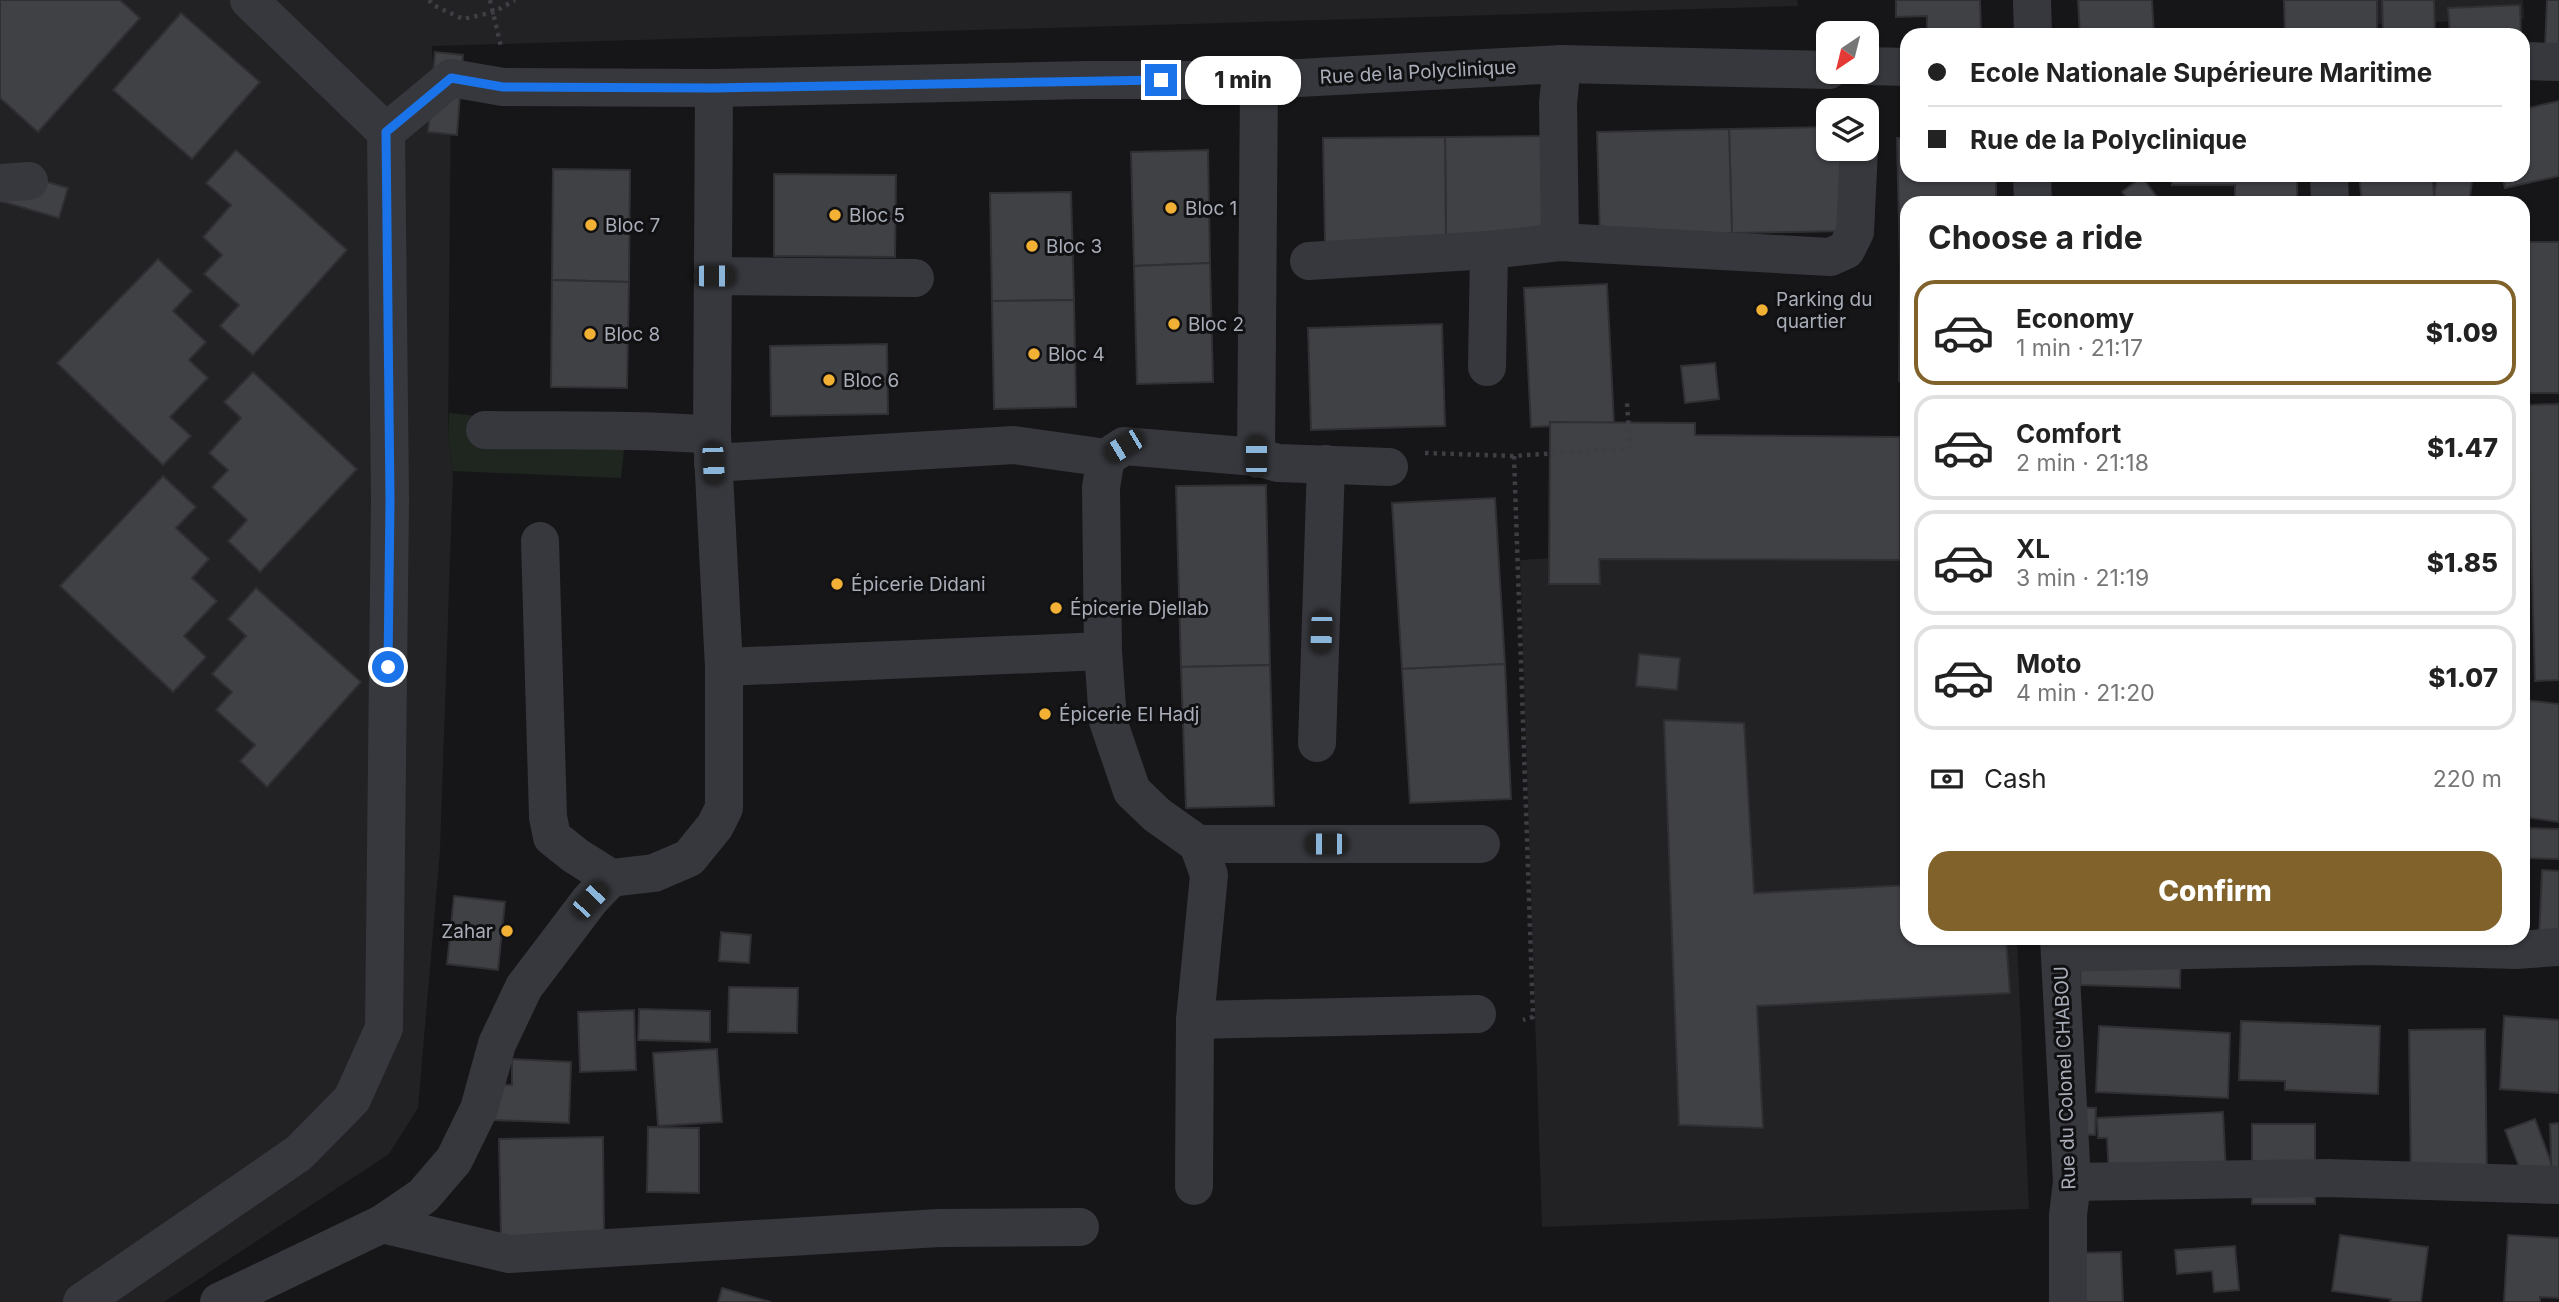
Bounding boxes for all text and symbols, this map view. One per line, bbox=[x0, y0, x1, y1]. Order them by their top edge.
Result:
north arrow bbox=[1816, 21, 1880, 84]
map controls bbox=[1816, 21, 1879, 161]
street label: Rue de la Polyclinique bbox=[1319, 55, 1517, 89]
callout: 1 min bbox=[1186, 56, 1301, 104]
text: Ecole Nationale Supérieure Maritime bbox=[1970, 57, 2432, 88]
route end bbox=[1145, 64, 1177, 96]
text: 1 min bbox=[1214, 66, 1272, 94]
button: layers bbox=[1816, 98, 1879, 161]
text: Rue de la Polyclinique bbox=[1970, 124, 2247, 155]
place label: Bloc 1 bbox=[1185, 197, 1237, 220]
marker: Bloc 1 bbox=[1163, 200, 1179, 216]
place label: Bloc 5 bbox=[849, 204, 905, 227]
marker: Bloc 5 bbox=[827, 207, 843, 223]
place label: Bloc 7 bbox=[605, 214, 660, 237]
marker: Bloc 7 bbox=[583, 217, 599, 233]
text: Choose a ride bbox=[1928, 218, 2143, 257]
place label: Bloc 3 bbox=[1046, 235, 1102, 258]
marker: Bloc 3 bbox=[1024, 238, 1040, 254]
car bbox=[694, 266, 736, 287]
place label: Parking du quartier bbox=[1776, 288, 1872, 333]
icon: car bbox=[1932, 301, 1995, 364]
marker: Parking du quartier bbox=[1754, 302, 1770, 318]
text: Economy bbox=[2016, 303, 2134, 334]
place label: Bloc 2 bbox=[1188, 313, 1244, 336]
marker: Bloc 2 bbox=[1166, 316, 1182, 332]
text: $1.09 bbox=[2426, 317, 2498, 348]
place label: Bloc 8 bbox=[604, 323, 660, 346]
marker: Bloc 8 bbox=[582, 326, 598, 342]
text: 1 min · 21:17 bbox=[2016, 334, 2143, 362]
place label: Bloc 4 bbox=[1048, 343, 1105, 366]
marker: Bloc 4 bbox=[1026, 346, 1042, 362]
place label: Bloc 6 bbox=[843, 369, 899, 392]
marker: Bloc 6 bbox=[821, 372, 837, 388]
icon: car bbox=[1932, 416, 1995, 479]
text: Comfort bbox=[2016, 418, 2121, 449]
car bbox=[1101, 426, 1148, 466]
text: $1.47 bbox=[2427, 432, 2498, 463]
car bbox=[1246, 436, 1267, 478]
car bbox=[702, 441, 725, 485]
text: 2 min · 21:18 bbox=[2016, 449, 2149, 477]
icon: car bbox=[1932, 531, 1995, 594]
text: XL bbox=[2016, 533, 2050, 564]
text: $1.85 bbox=[2427, 547, 2498, 578]
text: 3 min · 21:19 bbox=[2016, 564, 2149, 592]
place label: Épicerie Didani bbox=[851, 572, 986, 596]
marker: Épicerie Didani bbox=[829, 576, 845, 592]
place label: Épicerie Djellab bbox=[1070, 596, 1209, 620]
marker: Épicerie Djellab bbox=[1048, 600, 1064, 616]
car bbox=[1310, 611, 1333, 653]
icon: car bbox=[1932, 646, 1995, 709]
text: Moto bbox=[2016, 648, 2081, 679]
route start bbox=[372, 651, 404, 683]
text: $1.07 bbox=[2428, 662, 2498, 693]
text: 4 min · 21:20 bbox=[2016, 679, 2155, 707]
place label: Épicerie El Hadj bbox=[1059, 702, 1199, 726]
marker: Épicerie El Hadj bbox=[1037, 706, 1053, 722]
icon: cash bbox=[1928, 760, 1966, 798]
text: Cash bbox=[1984, 763, 2047, 794]
text: 220 m bbox=[2433, 765, 2502, 793]
car bbox=[1306, 834, 1348, 855]
button: Confirm bbox=[1928, 851, 2502, 931]
car bbox=[568, 877, 613, 923]
place label: Zahar bbox=[441, 920, 493, 943]
marker: Zahar bbox=[499, 923, 515, 939]
street label: Rue du Colonel CHABOU bbox=[2050, 966, 2080, 1190]

